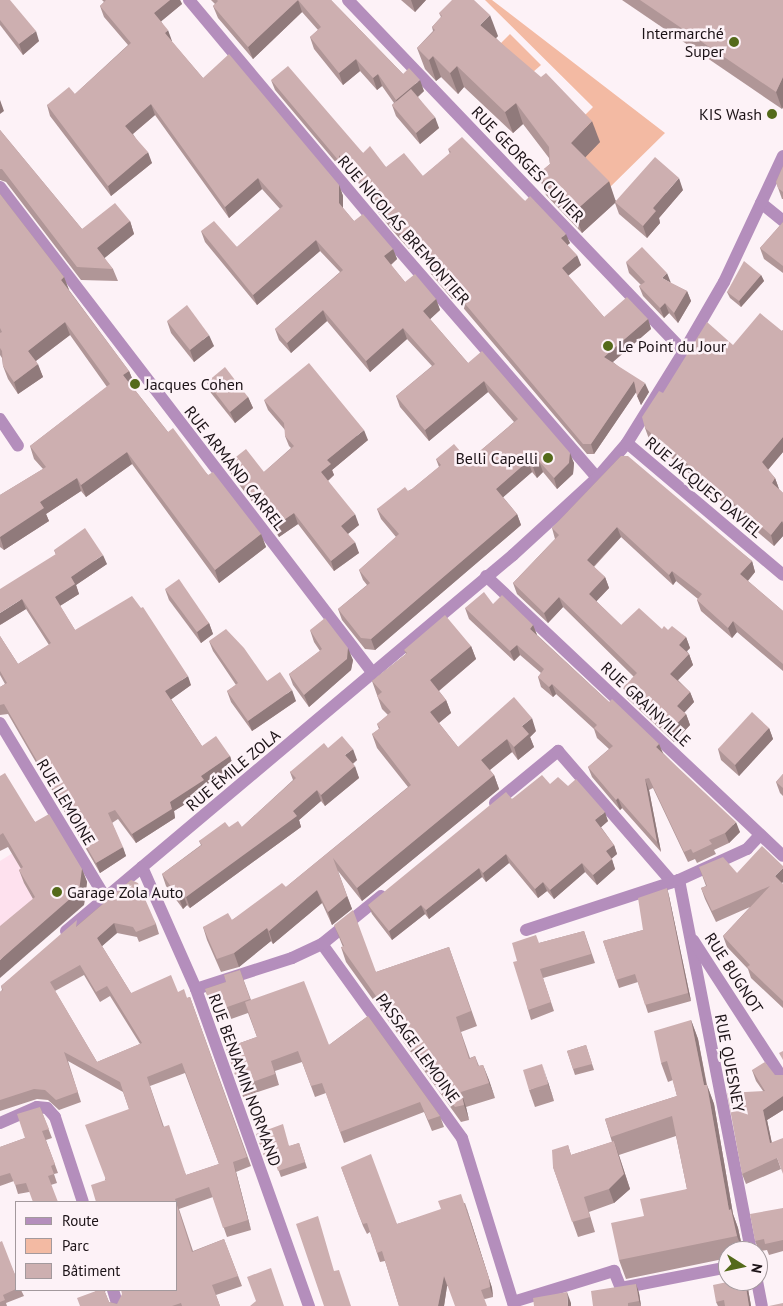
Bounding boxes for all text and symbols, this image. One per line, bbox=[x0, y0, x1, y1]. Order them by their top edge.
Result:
place label: Intermarché Super bbox=[641, 23, 724, 61]
marker: Intermarché Super bbox=[728, 36, 740, 48]
street label: RUE GEORGES CUVIER bbox=[468, 102, 588, 226]
place label: KIS Wash bbox=[699, 104, 762, 124]
marker: KIS Wash bbox=[766, 108, 778, 120]
street label: RUE NICOLAS BREMONTIER bbox=[334, 151, 474, 309]
place label: Le Point du Jour bbox=[618, 336, 726, 356]
marker: Le Point du Jour bbox=[602, 340, 614, 352]
place label: Jacques Cohen bbox=[145, 374, 244, 394]
marker: Jacques Cohen bbox=[129, 378, 141, 390]
street label: RUE ARMAND CARREL bbox=[180, 402, 290, 534]
street label: RUE JACQUES DAVIEL bbox=[641, 432, 767, 542]
place label: Belli Capelli bbox=[455, 448, 538, 468]
marker: Belli Capelli bbox=[542, 452, 554, 464]
street label: RUE GRAINVILLE bbox=[597, 658, 695, 750]
street label: RUE ÉMILE ZOLA bbox=[182, 725, 284, 815]
street label: RUE LEMOINE bbox=[33, 755, 99, 849]
place label: Garage Zola Auto bbox=[67, 882, 184, 902]
marker: Garage Zola Auto bbox=[51, 886, 63, 898]
street label: RUE BUGNOT bbox=[701, 929, 767, 1017]
street label: PASSAGE LEMOINE bbox=[372, 990, 464, 1106]
street label: RUE BENJAMIN NORMAND bbox=[205, 991, 285, 1169]
street label: RUE QUESNEY bbox=[711, 1012, 749, 1114]
legend bbox=[15, 1201, 178, 1291]
text: Route bbox=[62, 1211, 99, 1230]
text: Parc bbox=[62, 1236, 89, 1255]
north arrow bbox=[718, 1241, 768, 1291]
text: Bâtiment bbox=[62, 1261, 120, 1280]
text: N bbox=[747, 1262, 766, 1275]

